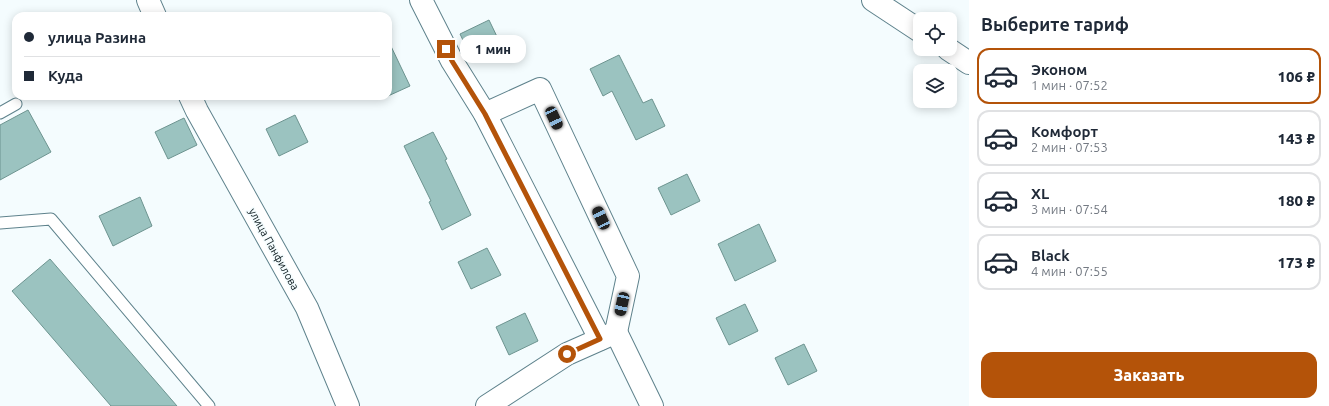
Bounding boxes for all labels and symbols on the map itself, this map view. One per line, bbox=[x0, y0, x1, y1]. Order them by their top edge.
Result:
callout: 1 мин bbox=[460, 35, 526, 63]
route end bbox=[437, 40, 455, 58]
car bbox=[543, 105, 565, 131]
car bbox=[590, 205, 612, 231]
street label: улица Панфилова bbox=[247, 206, 301, 292]
car bbox=[614, 291, 630, 317]
route start bbox=[558, 345, 576, 363]

